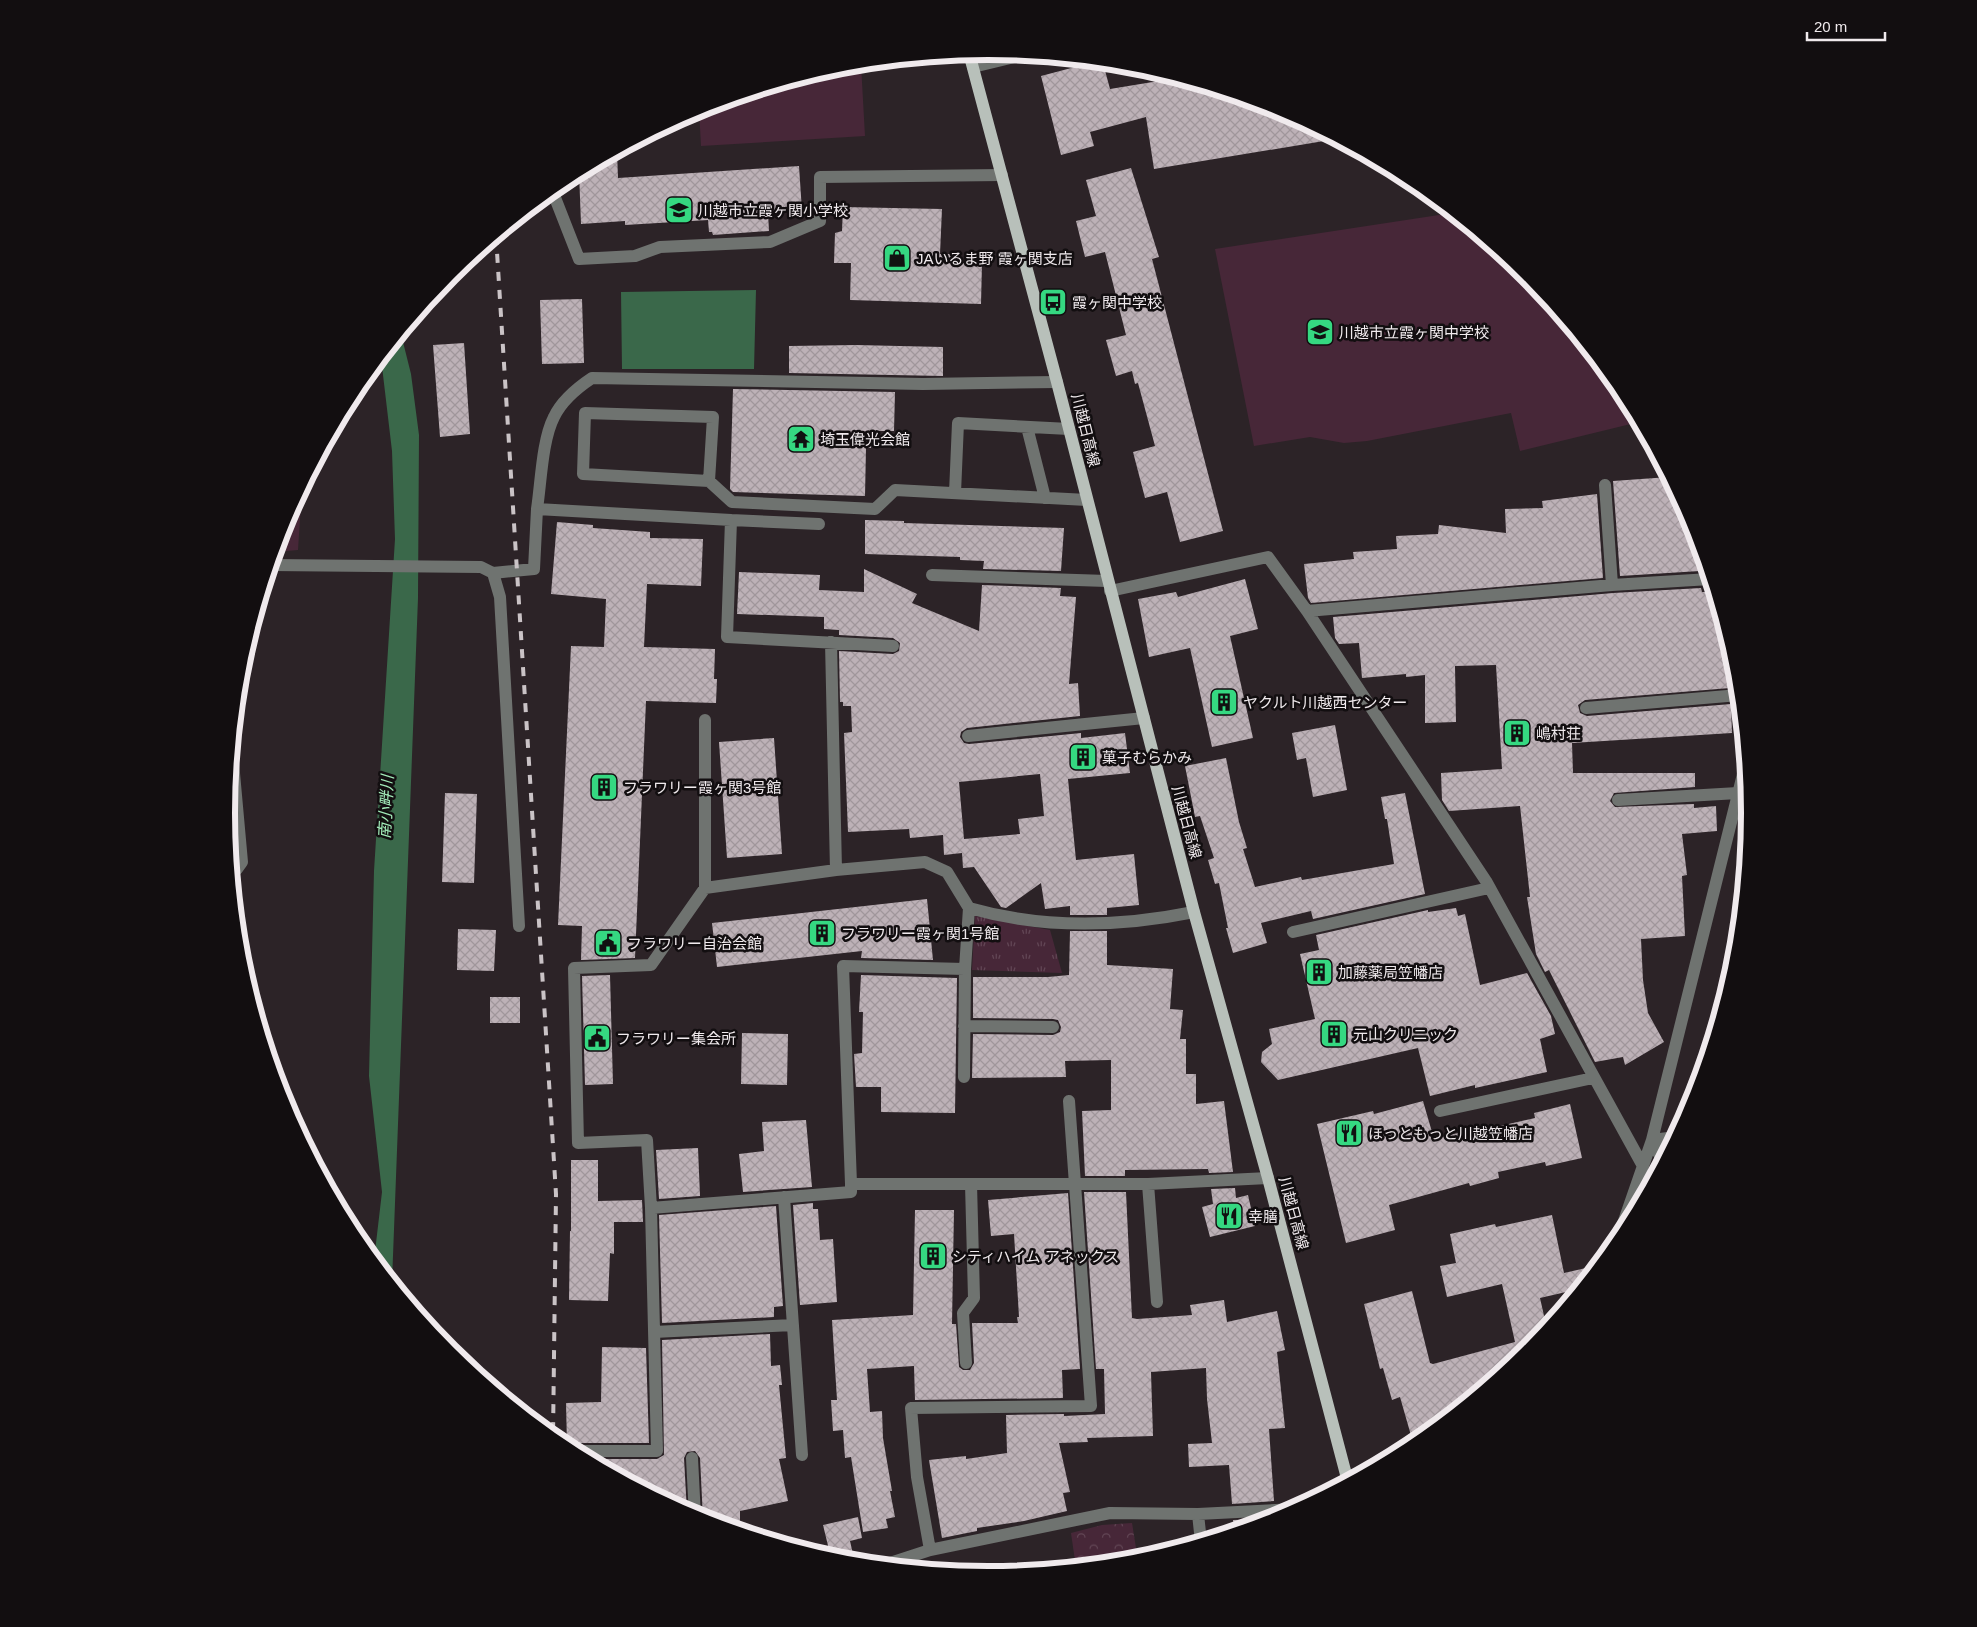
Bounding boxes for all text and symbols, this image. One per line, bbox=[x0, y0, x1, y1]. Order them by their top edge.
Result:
scale bar bbox=[1807, 10, 1884, 42]
text: 20 m bbox=[1814, 18, 1847, 35]
school or university icon: 川越市立霞ヶ関小学校 bbox=[664, 195, 694, 225]
place label: 川越市立霞ヶ関小学校 bbox=[698, 202, 848, 219]
shop icon: JAいるま野 霞ヶ関支店 bbox=[882, 243, 912, 273]
place label: JAいるま野 霞ヶ関支店 bbox=[916, 250, 1073, 267]
bus stop icon: 霞ヶ関中学校 bbox=[1038, 287, 1068, 317]
place label: 霞ヶ関中学校 bbox=[1072, 294, 1162, 311]
school or university icon: 川越市立霞ヶ関中学校 bbox=[1305, 317, 1335, 347]
place label: 川越市立霞ヶ関中学校 bbox=[1339, 324, 1489, 341]
street label: 川越日高線 bbox=[1069, 392, 1103, 468]
temple icon: 埼玉偉光会館 bbox=[786, 424, 816, 454]
place label: 埼玉偉光会館 bbox=[820, 431, 910, 448]
building icon: ヤクルト川越西センター bbox=[1209, 687, 1239, 717]
place label: ヤクルト川越西センター bbox=[1243, 694, 1408, 711]
building icon: 嶋村荘 bbox=[1502, 718, 1532, 748]
place label: 嶋村荘 bbox=[1536, 725, 1581, 742]
building icon: 菓子むらかみ bbox=[1068, 742, 1098, 772]
place label: 菓子むらかみ bbox=[1102, 749, 1192, 766]
building icon: フラワリー霞ヶ関3号館 bbox=[589, 772, 619, 802]
water label: 南小畔川 bbox=[376, 773, 396, 839]
place label: フラワリー霞ヶ関3号館 bbox=[623, 779, 781, 796]
street label: 川越日高線 bbox=[1169, 784, 1205, 860]
building icon: フラワリー霞ヶ関1号館 bbox=[807, 918, 837, 948]
place label: フラワリー霞ヶ関1号館 bbox=[841, 925, 999, 942]
public building icon: フラワリー自治会館 bbox=[593, 928, 623, 958]
place label: フラワリー自治会館 bbox=[627, 935, 762, 952]
building icon: 加藤薬局笠幡店 bbox=[1304, 957, 1334, 987]
place label: 加藤薬局笠幡店 bbox=[1338, 964, 1443, 981]
building icon: 元山クリニック bbox=[1319, 1019, 1349, 1049]
public building icon: フラワリー集会所 bbox=[582, 1023, 612, 1053]
place label: 元山クリニック bbox=[1353, 1026, 1458, 1043]
place label: フラワリー集会所 bbox=[616, 1030, 736, 1047]
restaurant icon: ほっともっと川越笠幡店 bbox=[1334, 1118, 1364, 1148]
place label: ほっともっと川越笠幡店 bbox=[1368, 1125, 1533, 1142]
street label: 川越日高線 bbox=[1276, 1175, 1312, 1251]
restaurant icon: 幸膳 bbox=[1214, 1201, 1244, 1231]
place label: 幸膳 bbox=[1248, 1208, 1278, 1225]
building icon: シティハイム アネックス bbox=[918, 1241, 948, 1271]
place label: シティハイム アネックス bbox=[952, 1248, 1119, 1265]

